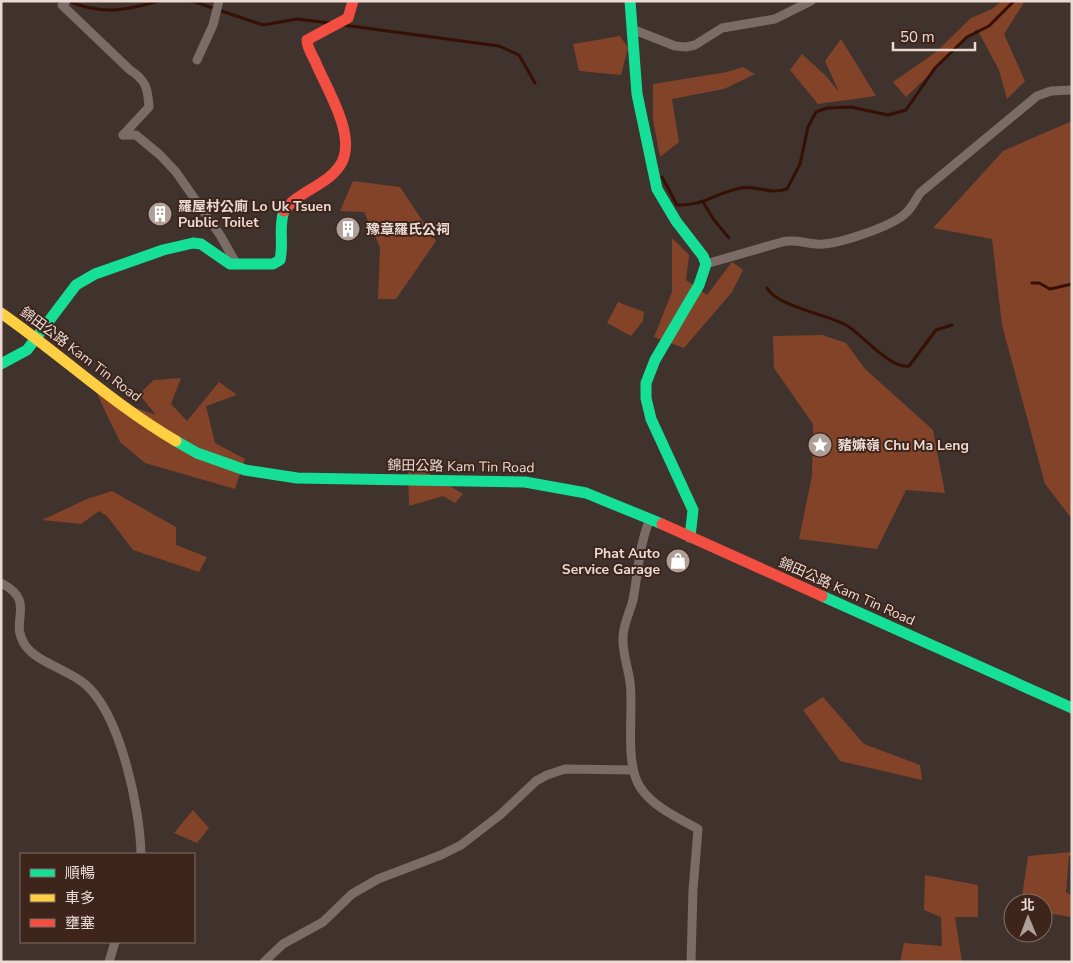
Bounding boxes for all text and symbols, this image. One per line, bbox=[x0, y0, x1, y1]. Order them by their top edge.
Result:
scale bar bbox=[893, 20, 976, 52]
text: 50 m bbox=[900, 27, 935, 47]
place label: 羅屋村公廁 Lo Uk Tsuen Public Toilet bbox=[178, 197, 331, 232]
building icon: 羅屋村公廁 Lo Uk Tsuen Public Toilet bbox=[147, 201, 173, 227]
building icon: 豫章羅氏公祠 bbox=[335, 216, 361, 242]
place label: 豫章羅氏公祠 bbox=[366, 220, 450, 239]
street label: 錦田公路 Kam Tin Road bbox=[16, 303, 145, 406]
place icon: 豬嫲嶺 Chu Ma Leng bbox=[807, 432, 833, 458]
place label: 豬嫲嶺 Chu Ma Leng bbox=[838, 436, 969, 455]
street label: 錦田公路 Kam Tin Road bbox=[387, 456, 535, 477]
place label: Phat Auto Service Garage bbox=[562, 544, 660, 579]
shop icon: Phat Auto Service Garage bbox=[665, 548, 691, 574]
street label: 錦田公路 Kam Tin Road bbox=[776, 553, 918, 630]
legend bbox=[20, 853, 195, 943]
text: 順暢 bbox=[65, 863, 95, 883]
text: 車多 bbox=[65, 888, 95, 908]
north arrow bbox=[1003, 893, 1053, 943]
text: 北 bbox=[1021, 896, 1035, 915]
text: 壅塞 bbox=[65, 913, 95, 933]

